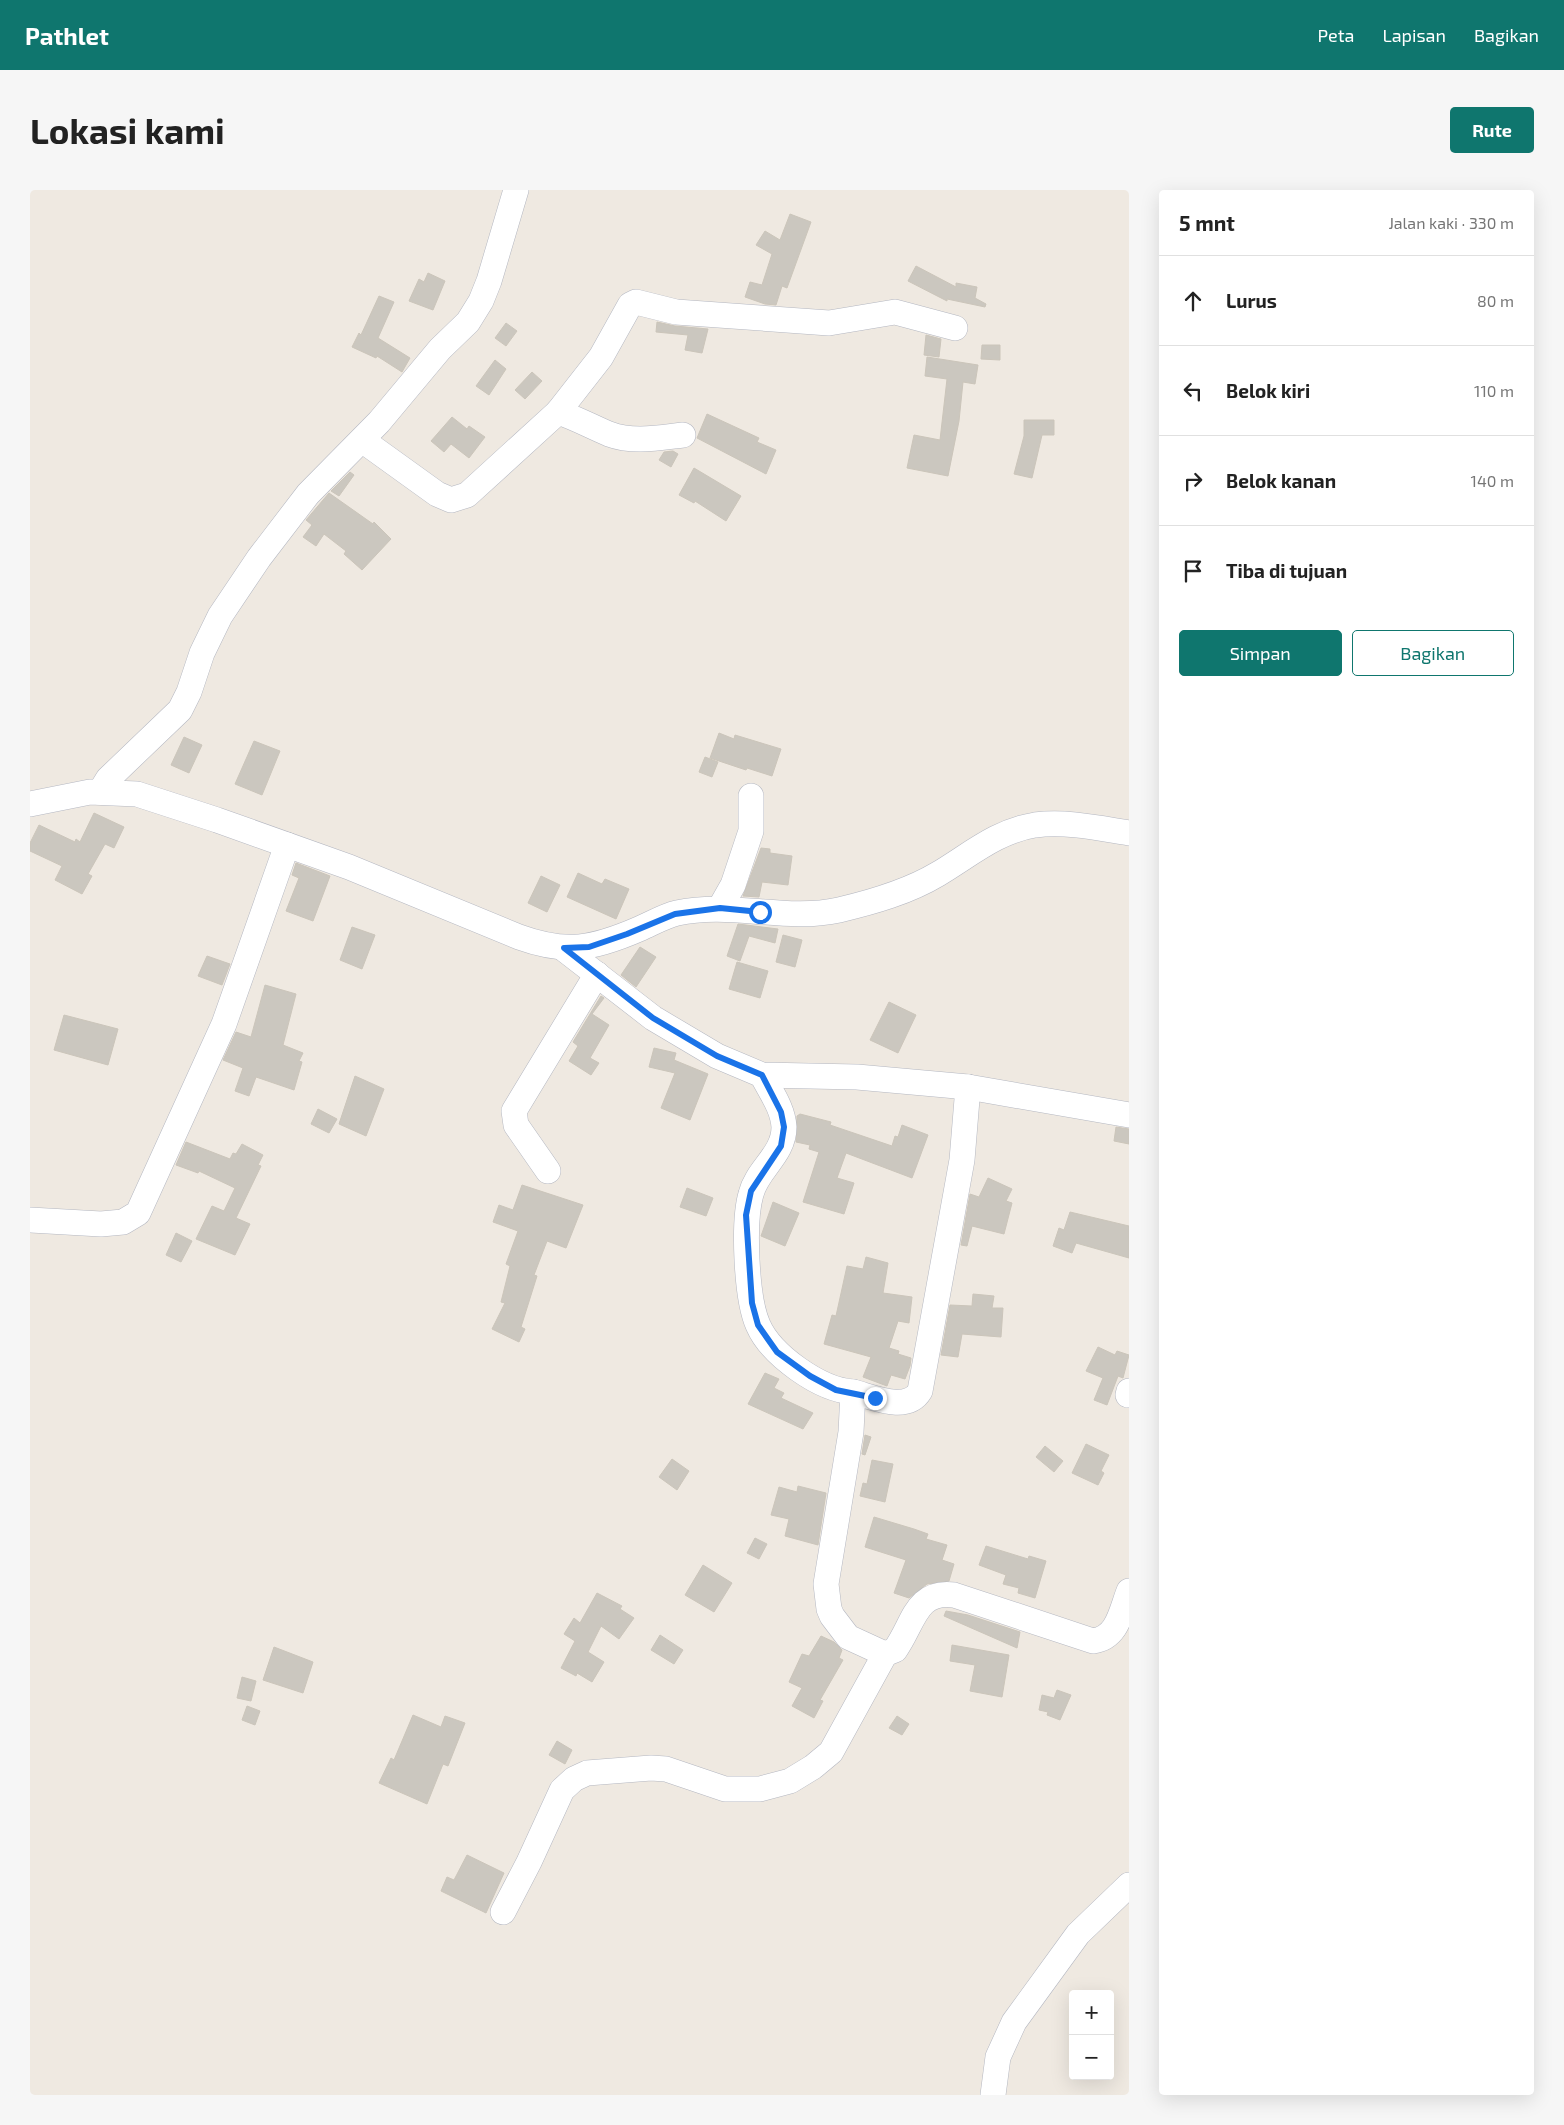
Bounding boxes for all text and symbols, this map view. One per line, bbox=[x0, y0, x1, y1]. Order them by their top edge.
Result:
text: Pathlet bbox=[25, 21, 109, 50]
text: Peta bbox=[1317, 24, 1354, 46]
text: Lapisan bbox=[1382, 24, 1446, 46]
text: Bagikan bbox=[1474, 24, 1539, 46]
button: Rute bbox=[1450, 107, 1534, 153]
text: Lokasi kami bbox=[30, 109, 225, 151]
text: 5 mnt bbox=[1179, 210, 1235, 235]
text: Jalan kaki · 330 m bbox=[1388, 213, 1514, 232]
icon: ahead bbox=[1179, 287, 1207, 315]
text: Lurus bbox=[1226, 289, 1277, 312]
text: 80 m bbox=[1477, 291, 1514, 310]
icon: left bbox=[1179, 377, 1207, 405]
text: Belok kiri bbox=[1226, 379, 1310, 402]
text: 110 m bbox=[1474, 381, 1514, 400]
icon: right bbox=[1179, 467, 1207, 495]
text: Belok kanan bbox=[1226, 469, 1336, 492]
text: 140 m bbox=[1471, 471, 1514, 490]
icon: arrive bbox=[1179, 557, 1207, 585]
text: Tiba di tujuan bbox=[1226, 559, 1347, 582]
button: Simpan bbox=[1179, 630, 1342, 676]
button: Bagikan bbox=[1352, 630, 1514, 676]
route start bbox=[749, 901, 772, 924]
route end bbox=[864, 1387, 887, 1410]
map controls bbox=[1069, 1990, 1114, 2080]
button: + bbox=[1069, 1990, 1114, 2035]
button: − bbox=[1069, 2035, 1114, 2080]

